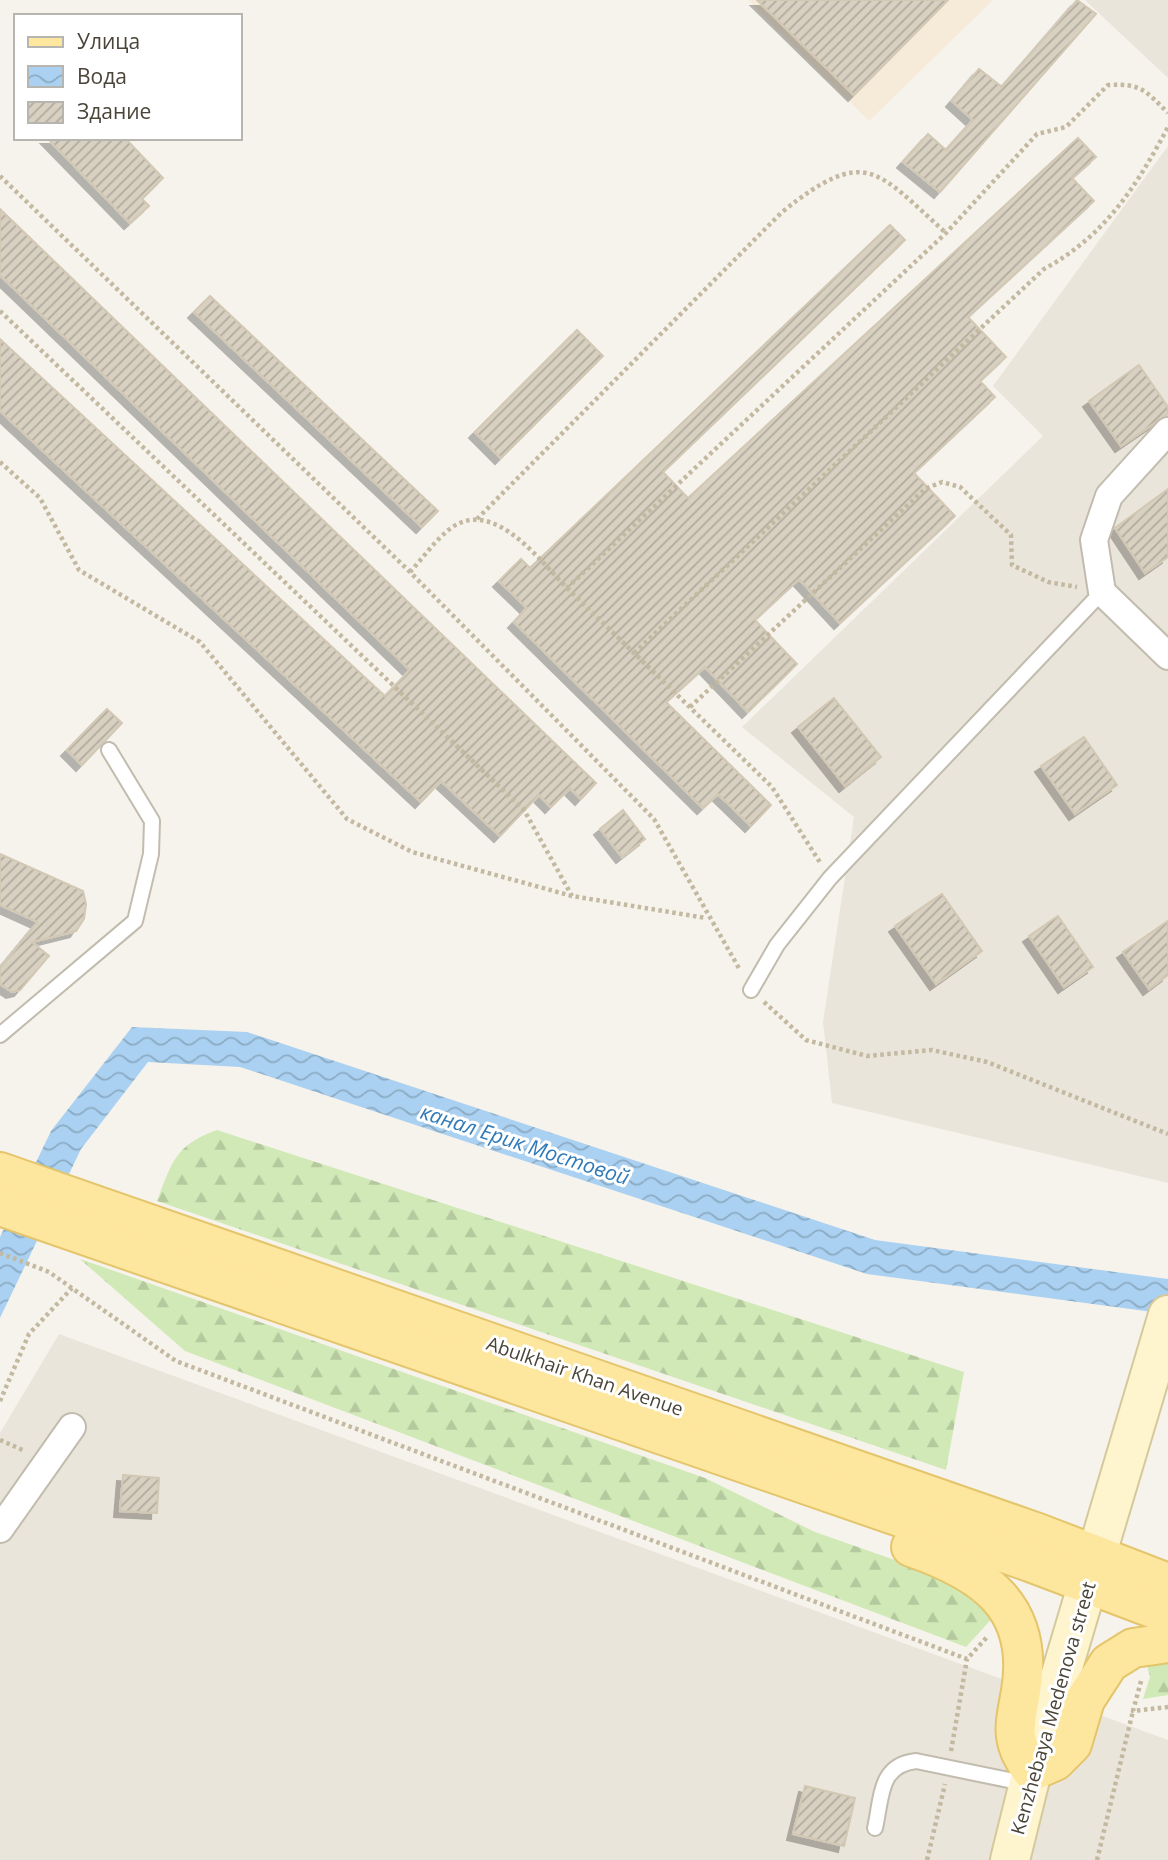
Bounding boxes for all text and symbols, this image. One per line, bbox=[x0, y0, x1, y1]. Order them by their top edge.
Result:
legend bbox=[14, 14, 242, 140]
text: Улица bbox=[77, 27, 140, 55]
text: Вода bbox=[77, 62, 127, 90]
text: Здание bbox=[77, 97, 151, 125]
water label: канал Ерик Мостовой bbox=[417, 1097, 633, 1191]
street label: Abulkhair Khan Avenue bbox=[483, 1330, 687, 1422]
street label: Kenzhebaya Medenova street bbox=[1004, 1578, 1102, 1838]

